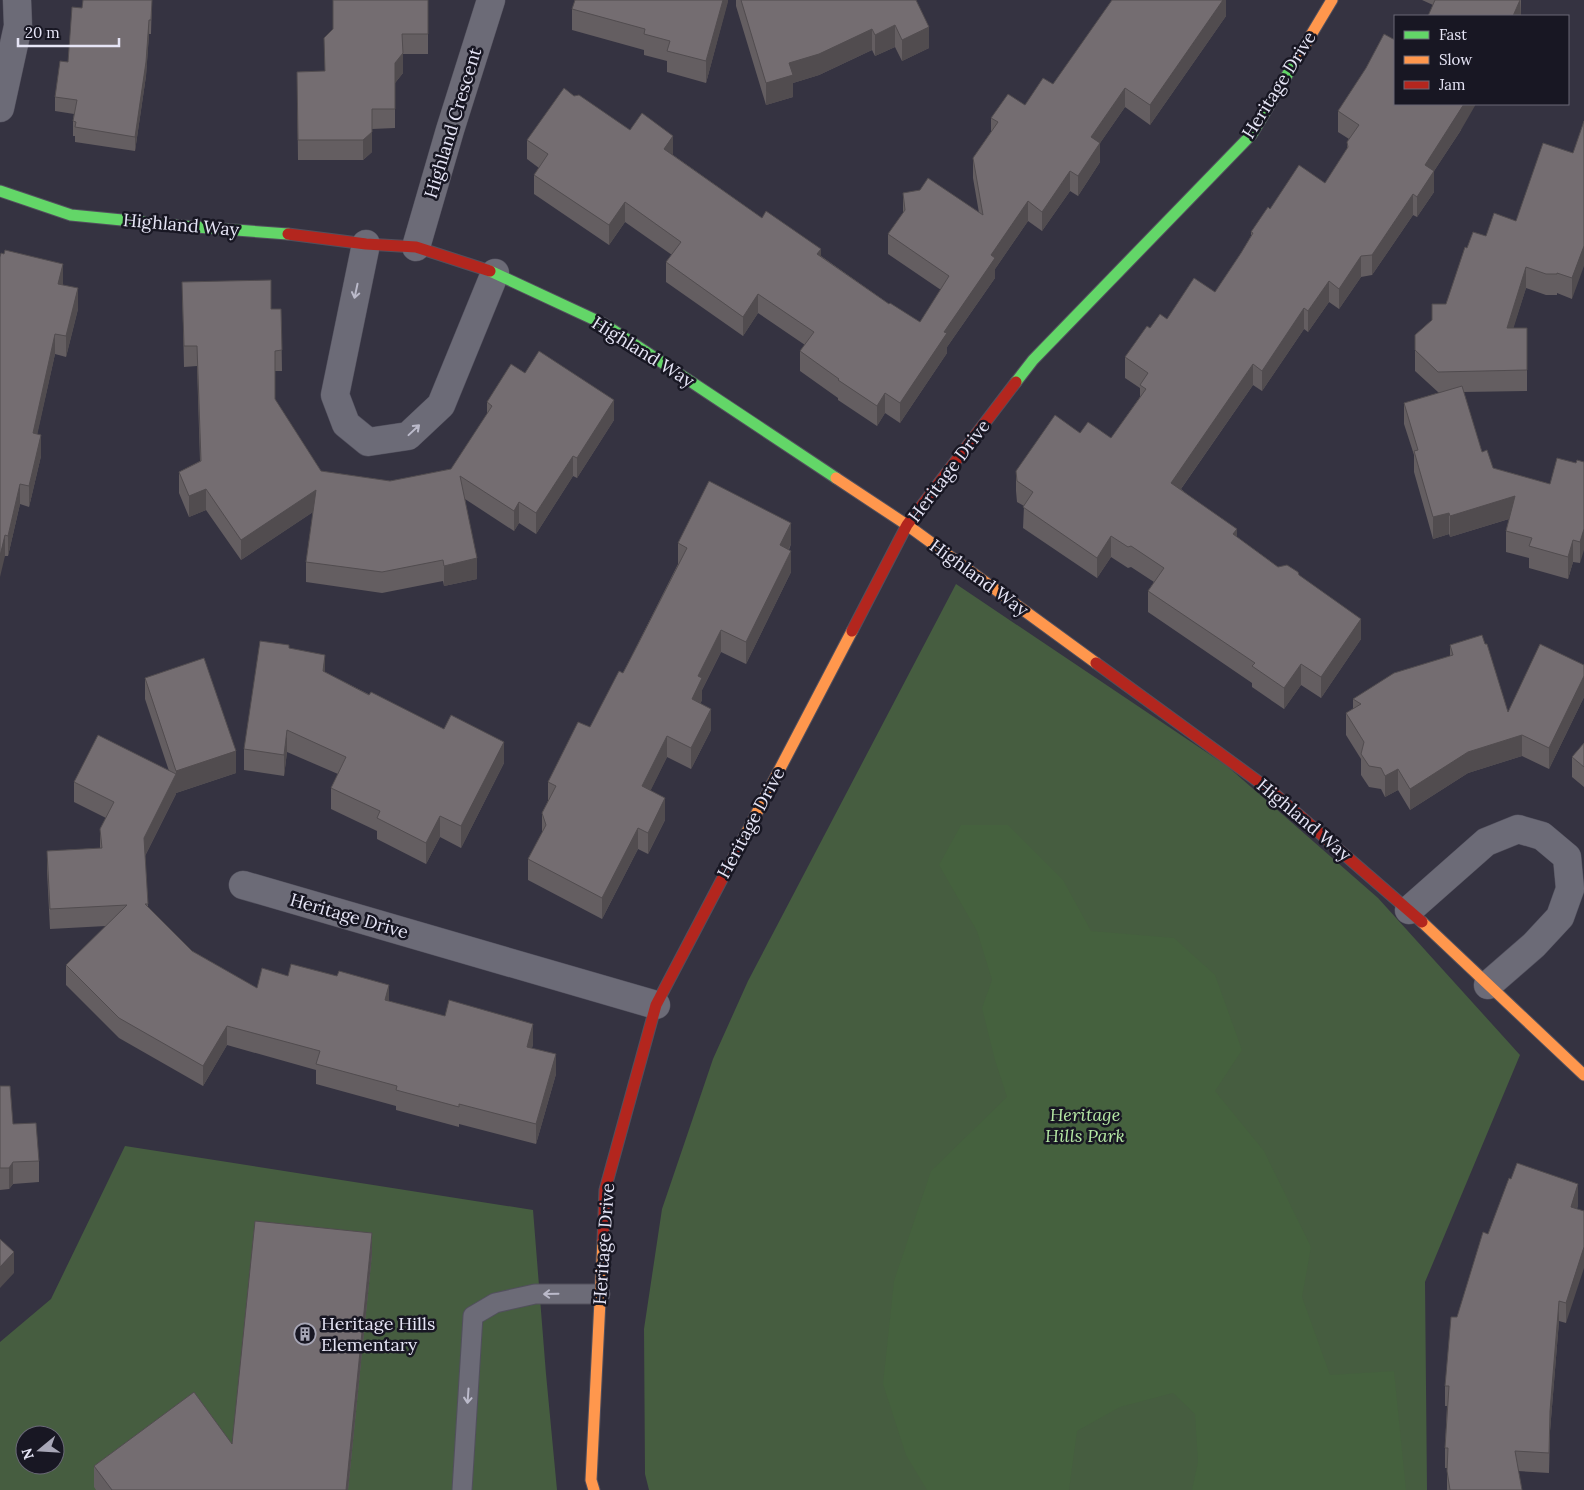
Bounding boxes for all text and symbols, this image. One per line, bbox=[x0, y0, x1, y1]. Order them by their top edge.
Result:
scale bar bbox=[18, 15, 119, 47]
legend bbox=[1394, 15, 1569, 105]
text: 20 m bbox=[25, 23, 60, 42]
text: Fast bbox=[1439, 25, 1467, 44]
street label: Heritage Drive bbox=[1236, 27, 1321, 143]
street label: Highland Crescent bbox=[419, 45, 486, 201]
text: Slow bbox=[1439, 50, 1472, 69]
text: Jam bbox=[1438, 75, 1466, 94]
street label: Highland Way bbox=[122, 208, 241, 241]
one-way arrow bbox=[351, 283, 361, 299]
street label: Highland Way bbox=[588, 311, 699, 392]
street label: Heritage Drive bbox=[903, 415, 995, 526]
one-way arrow bbox=[407, 425, 420, 437]
street label: Highland Way bbox=[925, 534, 1034, 621]
street label: Heritage Drive bbox=[712, 763, 790, 882]
street label: Highland Way bbox=[1252, 773, 1357, 866]
street label: Heritage Drive bbox=[287, 888, 411, 943]
park label: Heritage Hills Park bbox=[1045, 1103, 1125, 1147]
street label: Heritage Drive bbox=[588, 1182, 619, 1306]
one-way arrow bbox=[543, 1289, 560, 1299]
place label: Heritage Hills Elementary bbox=[321, 1312, 435, 1356]
building icon: Heritage Hills Elementary bbox=[293, 1322, 317, 1346]
one-way arrow bbox=[463, 1388, 473, 1404]
north arrow bbox=[15, 1425, 65, 1475]
text: N bbox=[17, 1446, 38, 1462]

